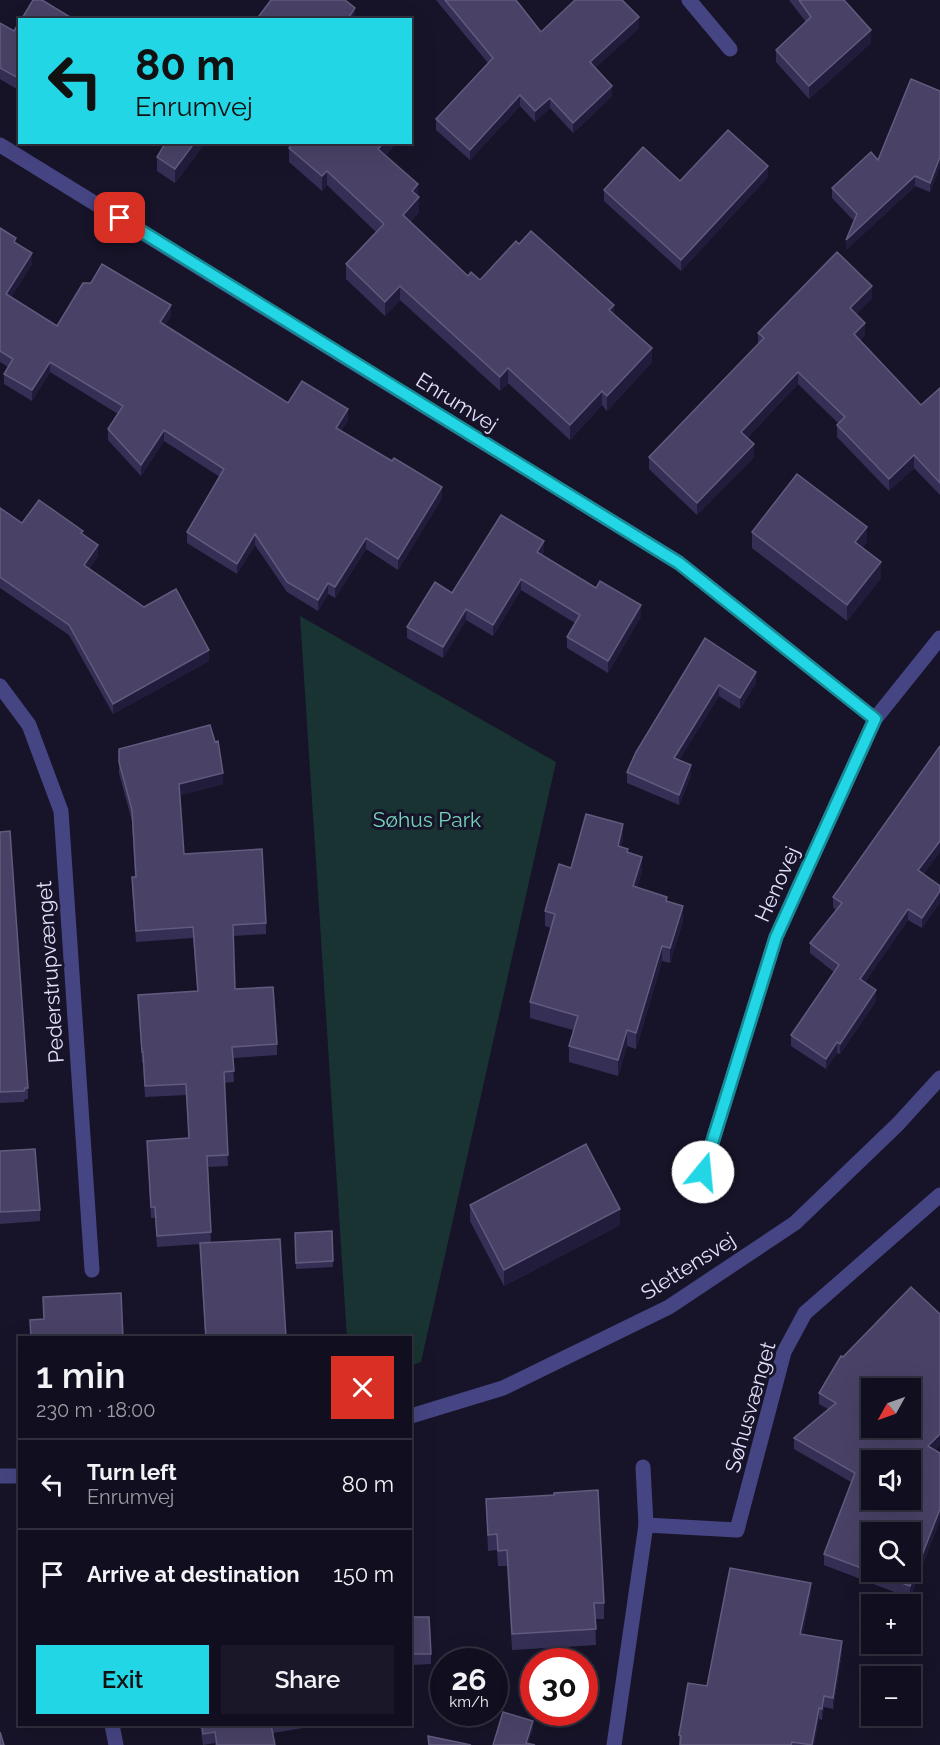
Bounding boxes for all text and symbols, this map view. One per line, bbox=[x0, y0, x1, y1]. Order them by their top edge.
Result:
text: 80 m bbox=[135, 41, 235, 90]
icon: left bbox=[36, 42, 114, 120]
text: Enrumvej bbox=[135, 91, 253, 122]
pin bbox=[94, 192, 145, 243]
icon: arrive bbox=[103, 201, 136, 234]
street label: Enrumvej bbox=[411, 367, 503, 437]
park label: Søhus Park bbox=[373, 807, 481, 832]
street label: Henovej bbox=[749, 842, 805, 926]
street label: Pederstrupvænget bbox=[31, 880, 69, 1064]
position arrow bbox=[671, 1140, 735, 1204]
street label: Slettensvej bbox=[636, 1227, 740, 1305]
street label: Søhusvænget bbox=[719, 1339, 781, 1475]
text: 1 min bbox=[36, 1354, 125, 1396]
button: close bbox=[331, 1356, 394, 1419]
north arrow bbox=[861, 1378, 921, 1438]
map controls bbox=[861, 1378, 921, 1726]
text: 230 m · 18:00 bbox=[36, 1398, 155, 1422]
button: sound bbox=[861, 1450, 921, 1510]
text: Turn left bbox=[87, 1459, 177, 1485]
icon: left bbox=[36, 1468, 69, 1501]
text: 80 m bbox=[342, 1471, 394, 1497]
text: Enrumvej bbox=[87, 1485, 174, 1509]
button: search bbox=[861, 1522, 921, 1582]
icon: arrive bbox=[36, 1558, 69, 1591]
text: Arrive at destination bbox=[87, 1561, 300, 1587]
text: 150 m bbox=[333, 1561, 394, 1587]
button: + bbox=[861, 1594, 921, 1654]
button: Exit bbox=[36, 1645, 209, 1714]
button: Share bbox=[221, 1645, 394, 1714]
speed limit sign: 30 bbox=[520, 1648, 598, 1726]
text: 26 bbox=[451, 1662, 487, 1697]
button: − bbox=[861, 1666, 921, 1726]
text: km/h bbox=[449, 1693, 489, 1711]

